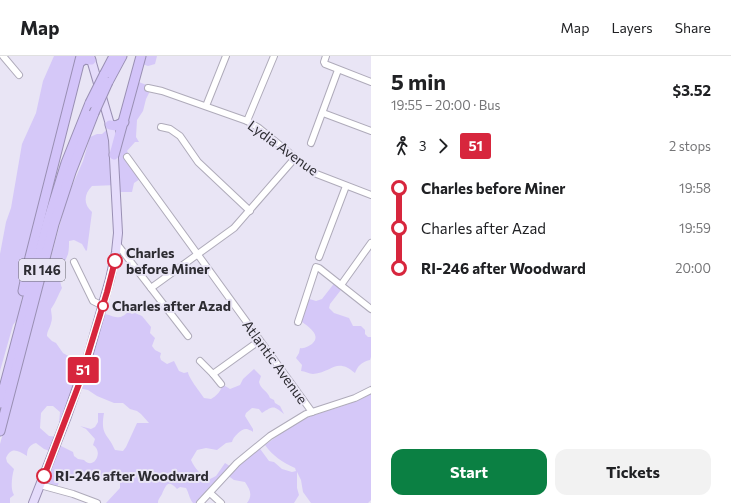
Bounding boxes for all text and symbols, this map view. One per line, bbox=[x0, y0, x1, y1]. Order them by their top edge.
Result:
text: Map bbox=[20, 16, 59, 39]
text: Map bbox=[561, 19, 589, 36]
text: Layers bbox=[611, 19, 653, 36]
text: Share bbox=[675, 19, 711, 36]
text: 5 min bbox=[391, 68, 446, 95]
text: $3.52 bbox=[673, 81, 711, 99]
text: 19:55 – 20:00 · Bus bbox=[391, 97, 500, 113]
street label: Lydia Avenue bbox=[245, 116, 322, 179]
icon: walk bbox=[391, 135, 413, 157]
icon: forward bbox=[432, 135, 454, 157]
text: 51 bbox=[468, 137, 483, 154]
text: 3 bbox=[419, 138, 426, 154]
text: 2 stops bbox=[669, 138, 711, 154]
text: Charles before Miner bbox=[421, 179, 566, 197]
text: 19:58 bbox=[679, 180, 711, 196]
text: Charles after Azad bbox=[421, 219, 546, 237]
text: 19:59 bbox=[679, 220, 711, 236]
place label: Charles before Miner bbox=[126, 244, 210, 277]
marker: Charles before Miner bbox=[107, 253, 123, 269]
road number: RI 146 bbox=[19, 259, 65, 281]
text: RI-246 after Woodward bbox=[421, 259, 586, 277]
text: 20:00 bbox=[675, 260, 711, 276]
place label: Charles after Azad bbox=[112, 297, 231, 314]
marker: Charles after Azad bbox=[97, 300, 109, 312]
street label: Atlantic Avenue bbox=[239, 317, 311, 407]
line badge: 51 bbox=[65, 357, 101, 383]
text: 51 bbox=[76, 361, 90, 378]
button: Start bbox=[391, 449, 547, 495]
button: Tickets bbox=[555, 449, 711, 495]
place label: RI-246 after Woodward bbox=[55, 467, 209, 484]
marker: RI-246 after Woodward bbox=[36, 468, 52, 484]

